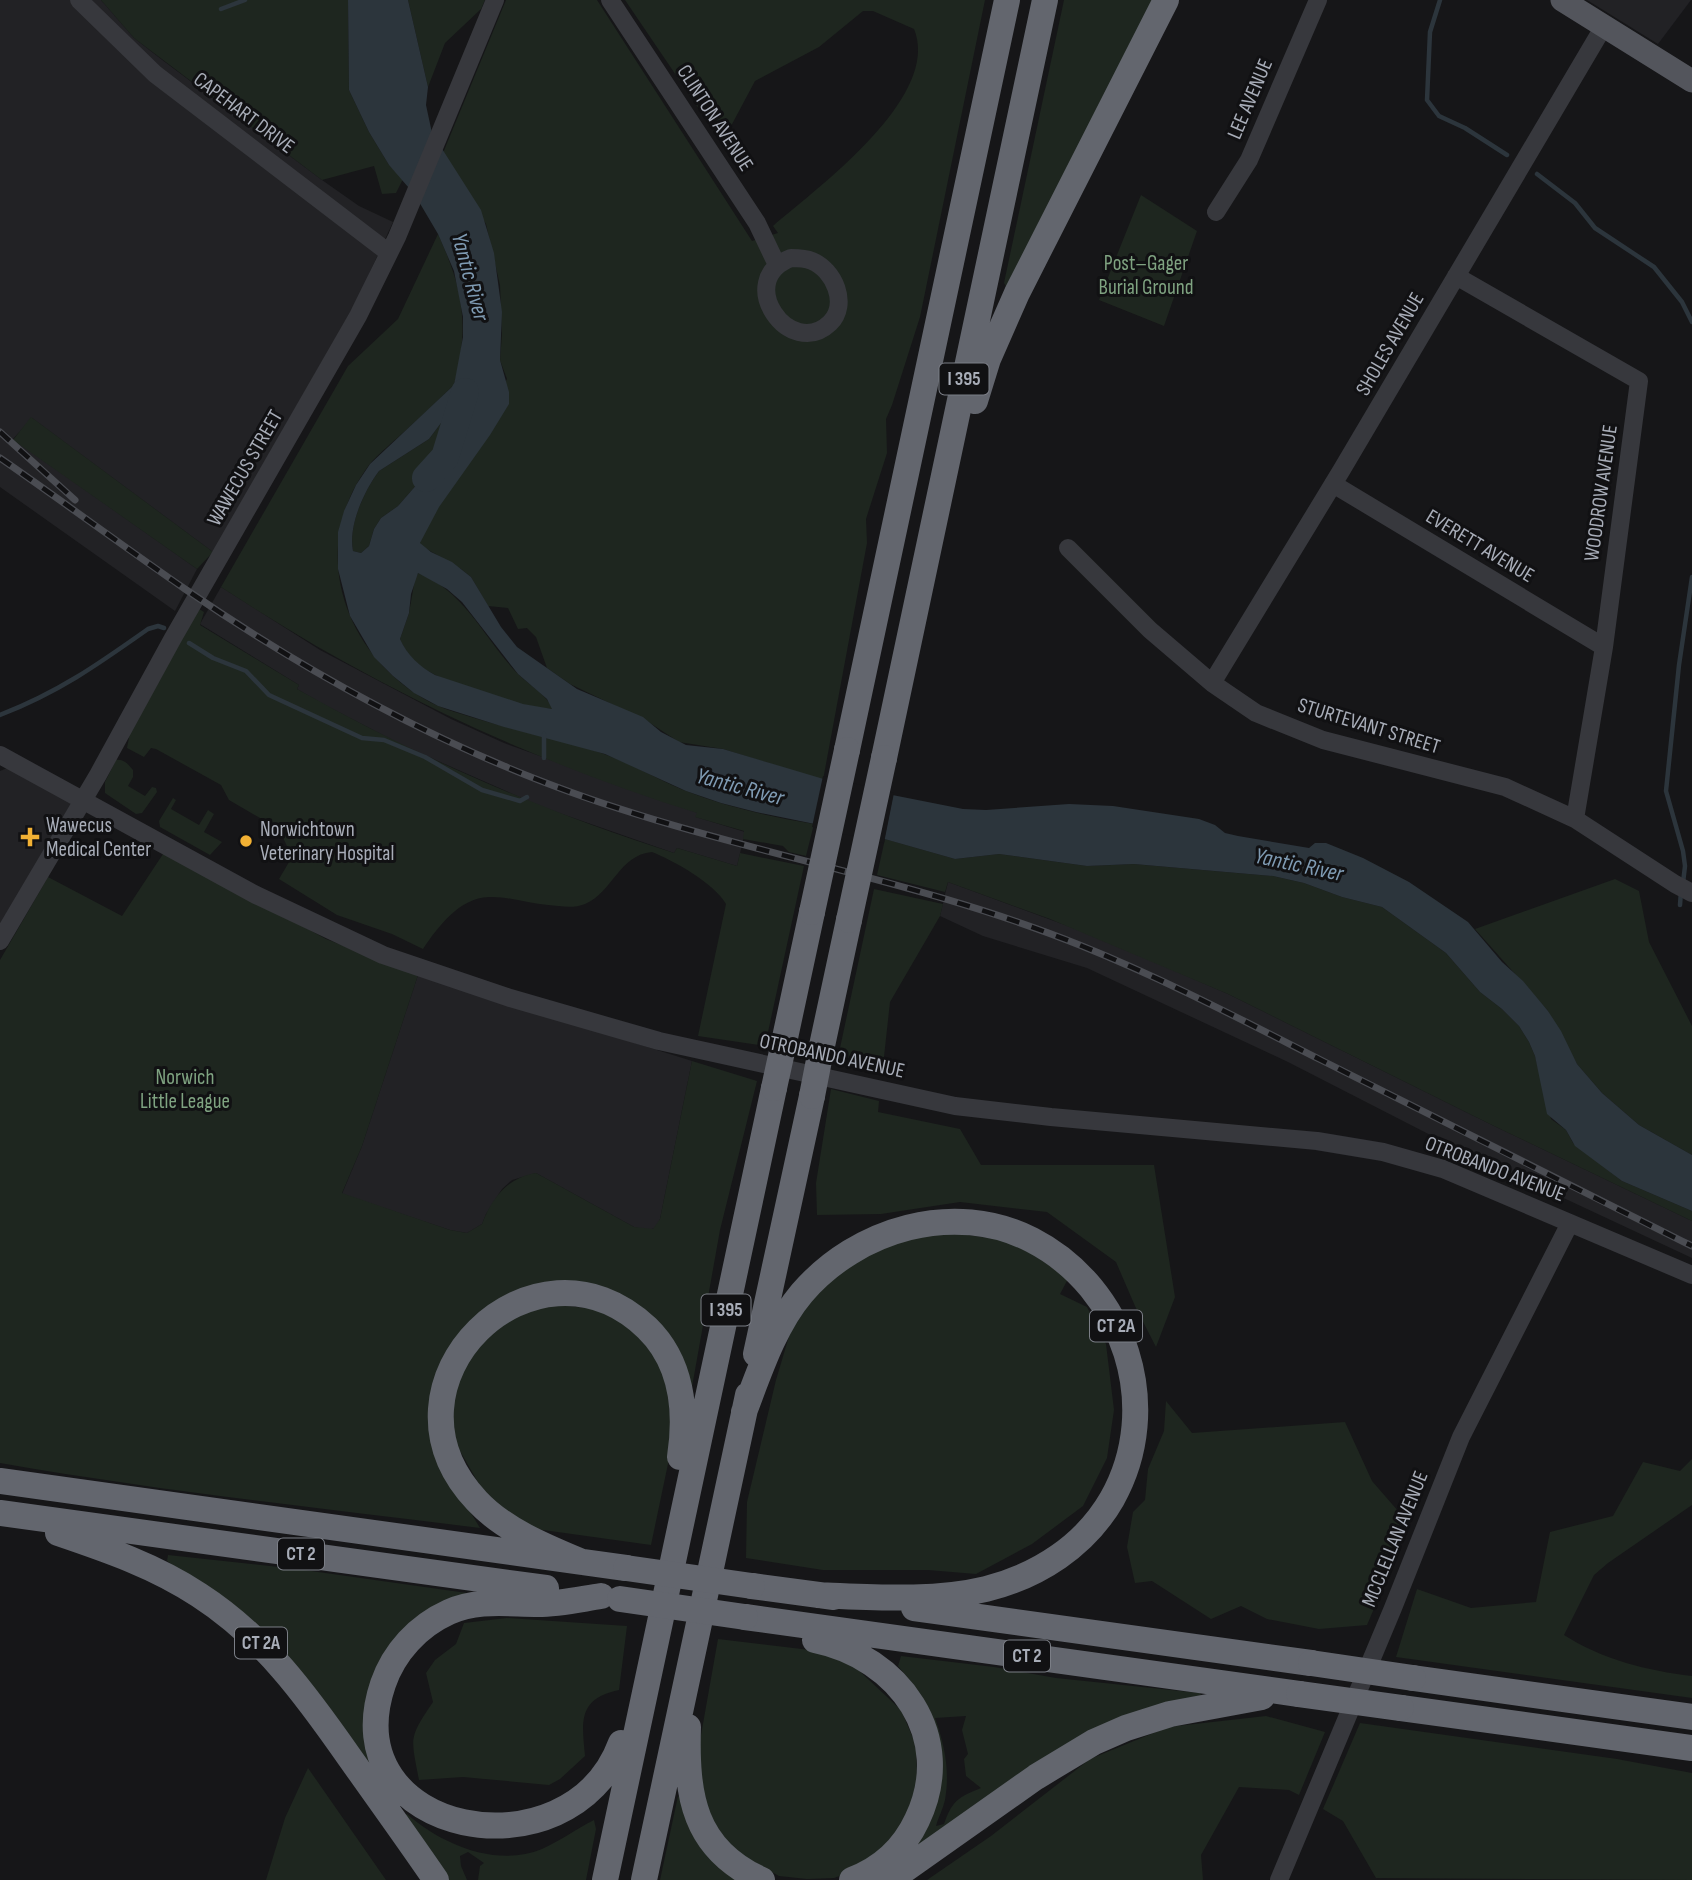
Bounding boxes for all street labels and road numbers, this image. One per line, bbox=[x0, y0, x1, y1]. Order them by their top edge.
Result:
street label: LEE AVENUE bbox=[1222, 55, 1278, 143]
street label: CLINTON AVENUE bbox=[671, 60, 759, 176]
street label: CAPEHART DRIVE bbox=[189, 67, 299, 159]
street label: SHOLES AVENUE bbox=[1350, 288, 1430, 400]
road number: I 395 bbox=[940, 364, 988, 394]
street label: WAWECUS STREET bbox=[202, 405, 288, 530]
street label: WOODROW AVENUE bbox=[1579, 423, 1623, 563]
street label: EVERETT AVENUE bbox=[1421, 504, 1539, 588]
street label: STURTEVANT STREET bbox=[1295, 692, 1444, 760]
street label: OTROBANDO AVENUE bbox=[757, 1028, 907, 1084]
street label: OTROBANDO AVENUE bbox=[1422, 1131, 1568, 1207]
road number: I 395 bbox=[702, 1294, 750, 1326]
road number: CT 2A bbox=[1090, 1310, 1142, 1342]
street label: MCCLELLAN AVENUE bbox=[1356, 1467, 1434, 1611]
road number: CT 2 bbox=[278, 1538, 324, 1570]
road number: CT 2A bbox=[235, 1628, 287, 1658]
road number: CT 2 bbox=[1004, 1640, 1050, 1672]

